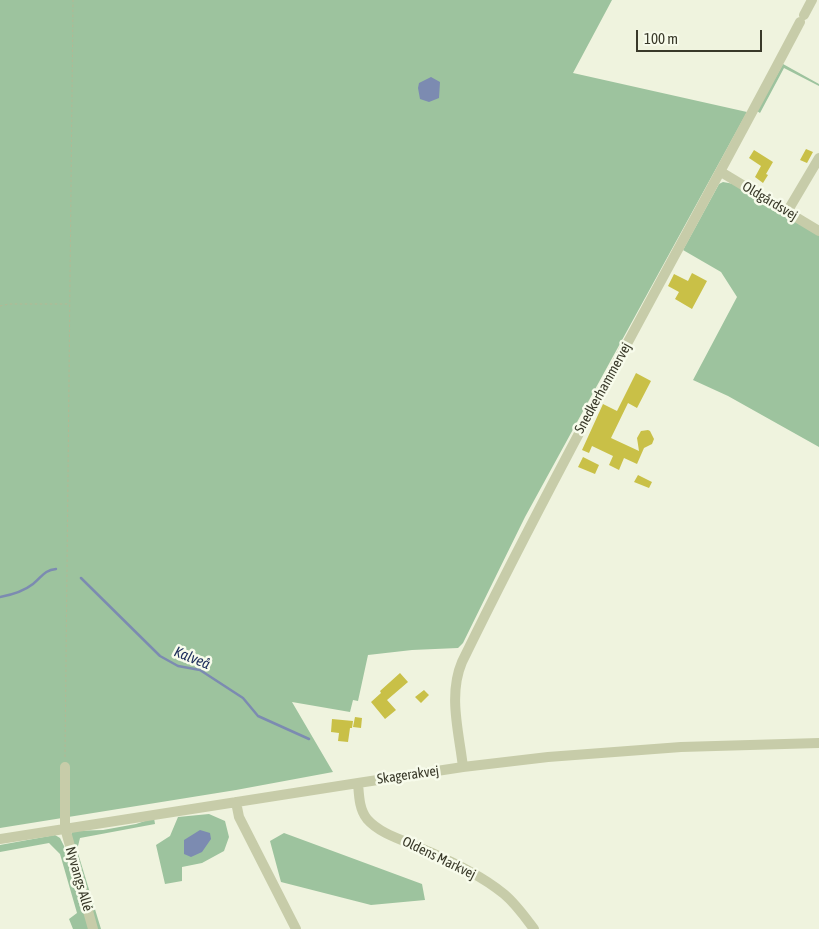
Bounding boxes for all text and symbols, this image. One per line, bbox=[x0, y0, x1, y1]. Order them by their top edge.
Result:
scale bar bbox=[639, 20, 765, 52]
text: 100 m bbox=[644, 30, 678, 47]
street label: Oldgårdsvej bbox=[739, 178, 801, 224]
street label: Snedkerhammervej bbox=[571, 340, 635, 436]
water label: Kalveå bbox=[171, 643, 213, 673]
street label: Skagerakvej bbox=[376, 762, 440, 788]
street label: Oldens Markvej bbox=[399, 833, 479, 883]
street label: Nyvangs Allé bbox=[62, 845, 96, 913]

